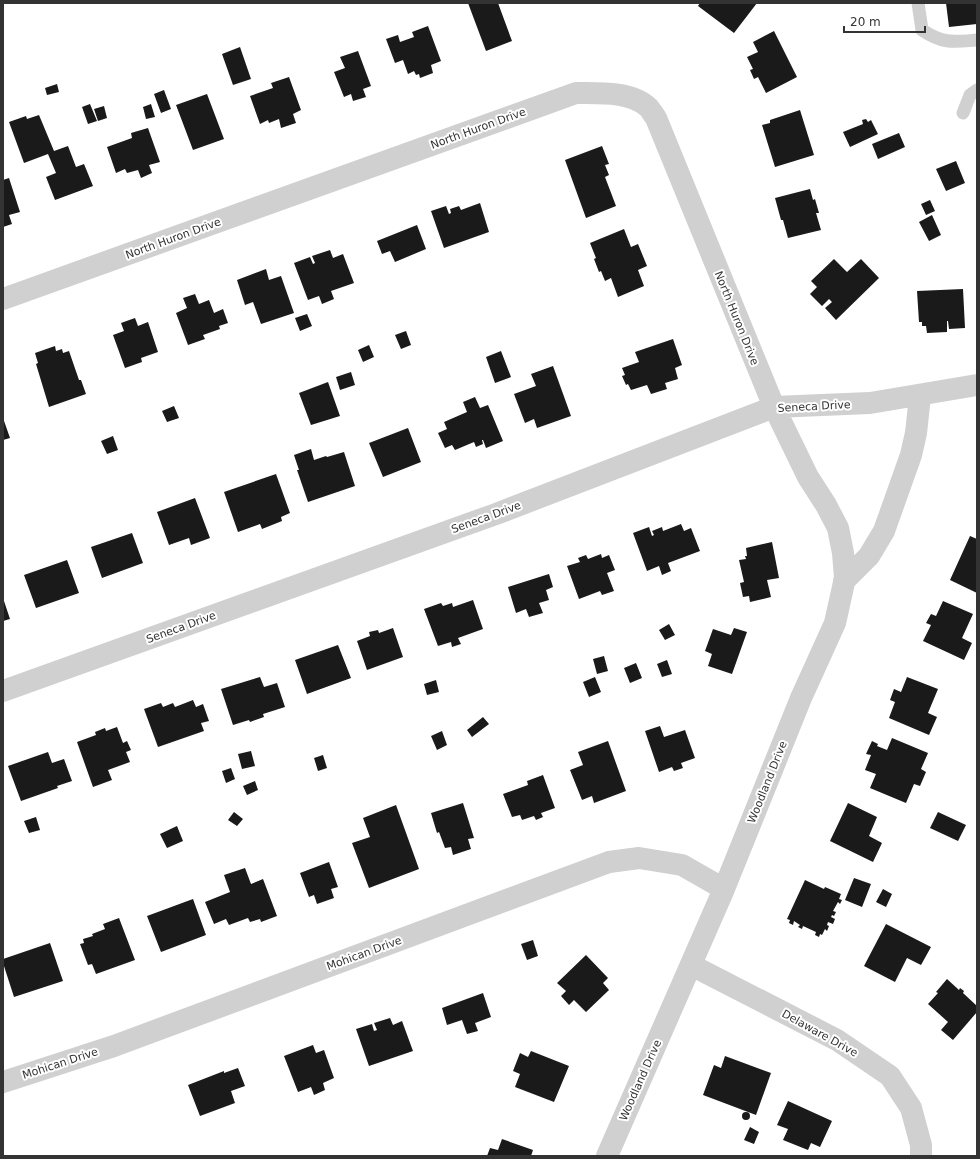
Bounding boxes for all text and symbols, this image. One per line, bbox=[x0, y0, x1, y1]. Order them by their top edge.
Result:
scale bar bbox=[844, 8, 925, 34]
text: 20 m bbox=[850, 15, 881, 29]
street label: North Huron Drive bbox=[429, 105, 528, 152]
street label: North Huron Drive bbox=[124, 215, 223, 262]
street label: North Huron Drive bbox=[712, 269, 761, 367]
street label: Seneca Drive bbox=[777, 398, 851, 415]
street label: Seneca Drive bbox=[450, 499, 523, 536]
street label: Seneca Drive bbox=[145, 609, 218, 646]
street label: Woodland Drive bbox=[745, 739, 790, 825]
street label: Mohican Drive bbox=[325, 934, 404, 973]
street label: Delaware Drive bbox=[780, 1007, 860, 1060]
street label: Woodland Drive bbox=[617, 1037, 664, 1123]
street label: Mohican Drive bbox=[21, 1045, 100, 1082]

